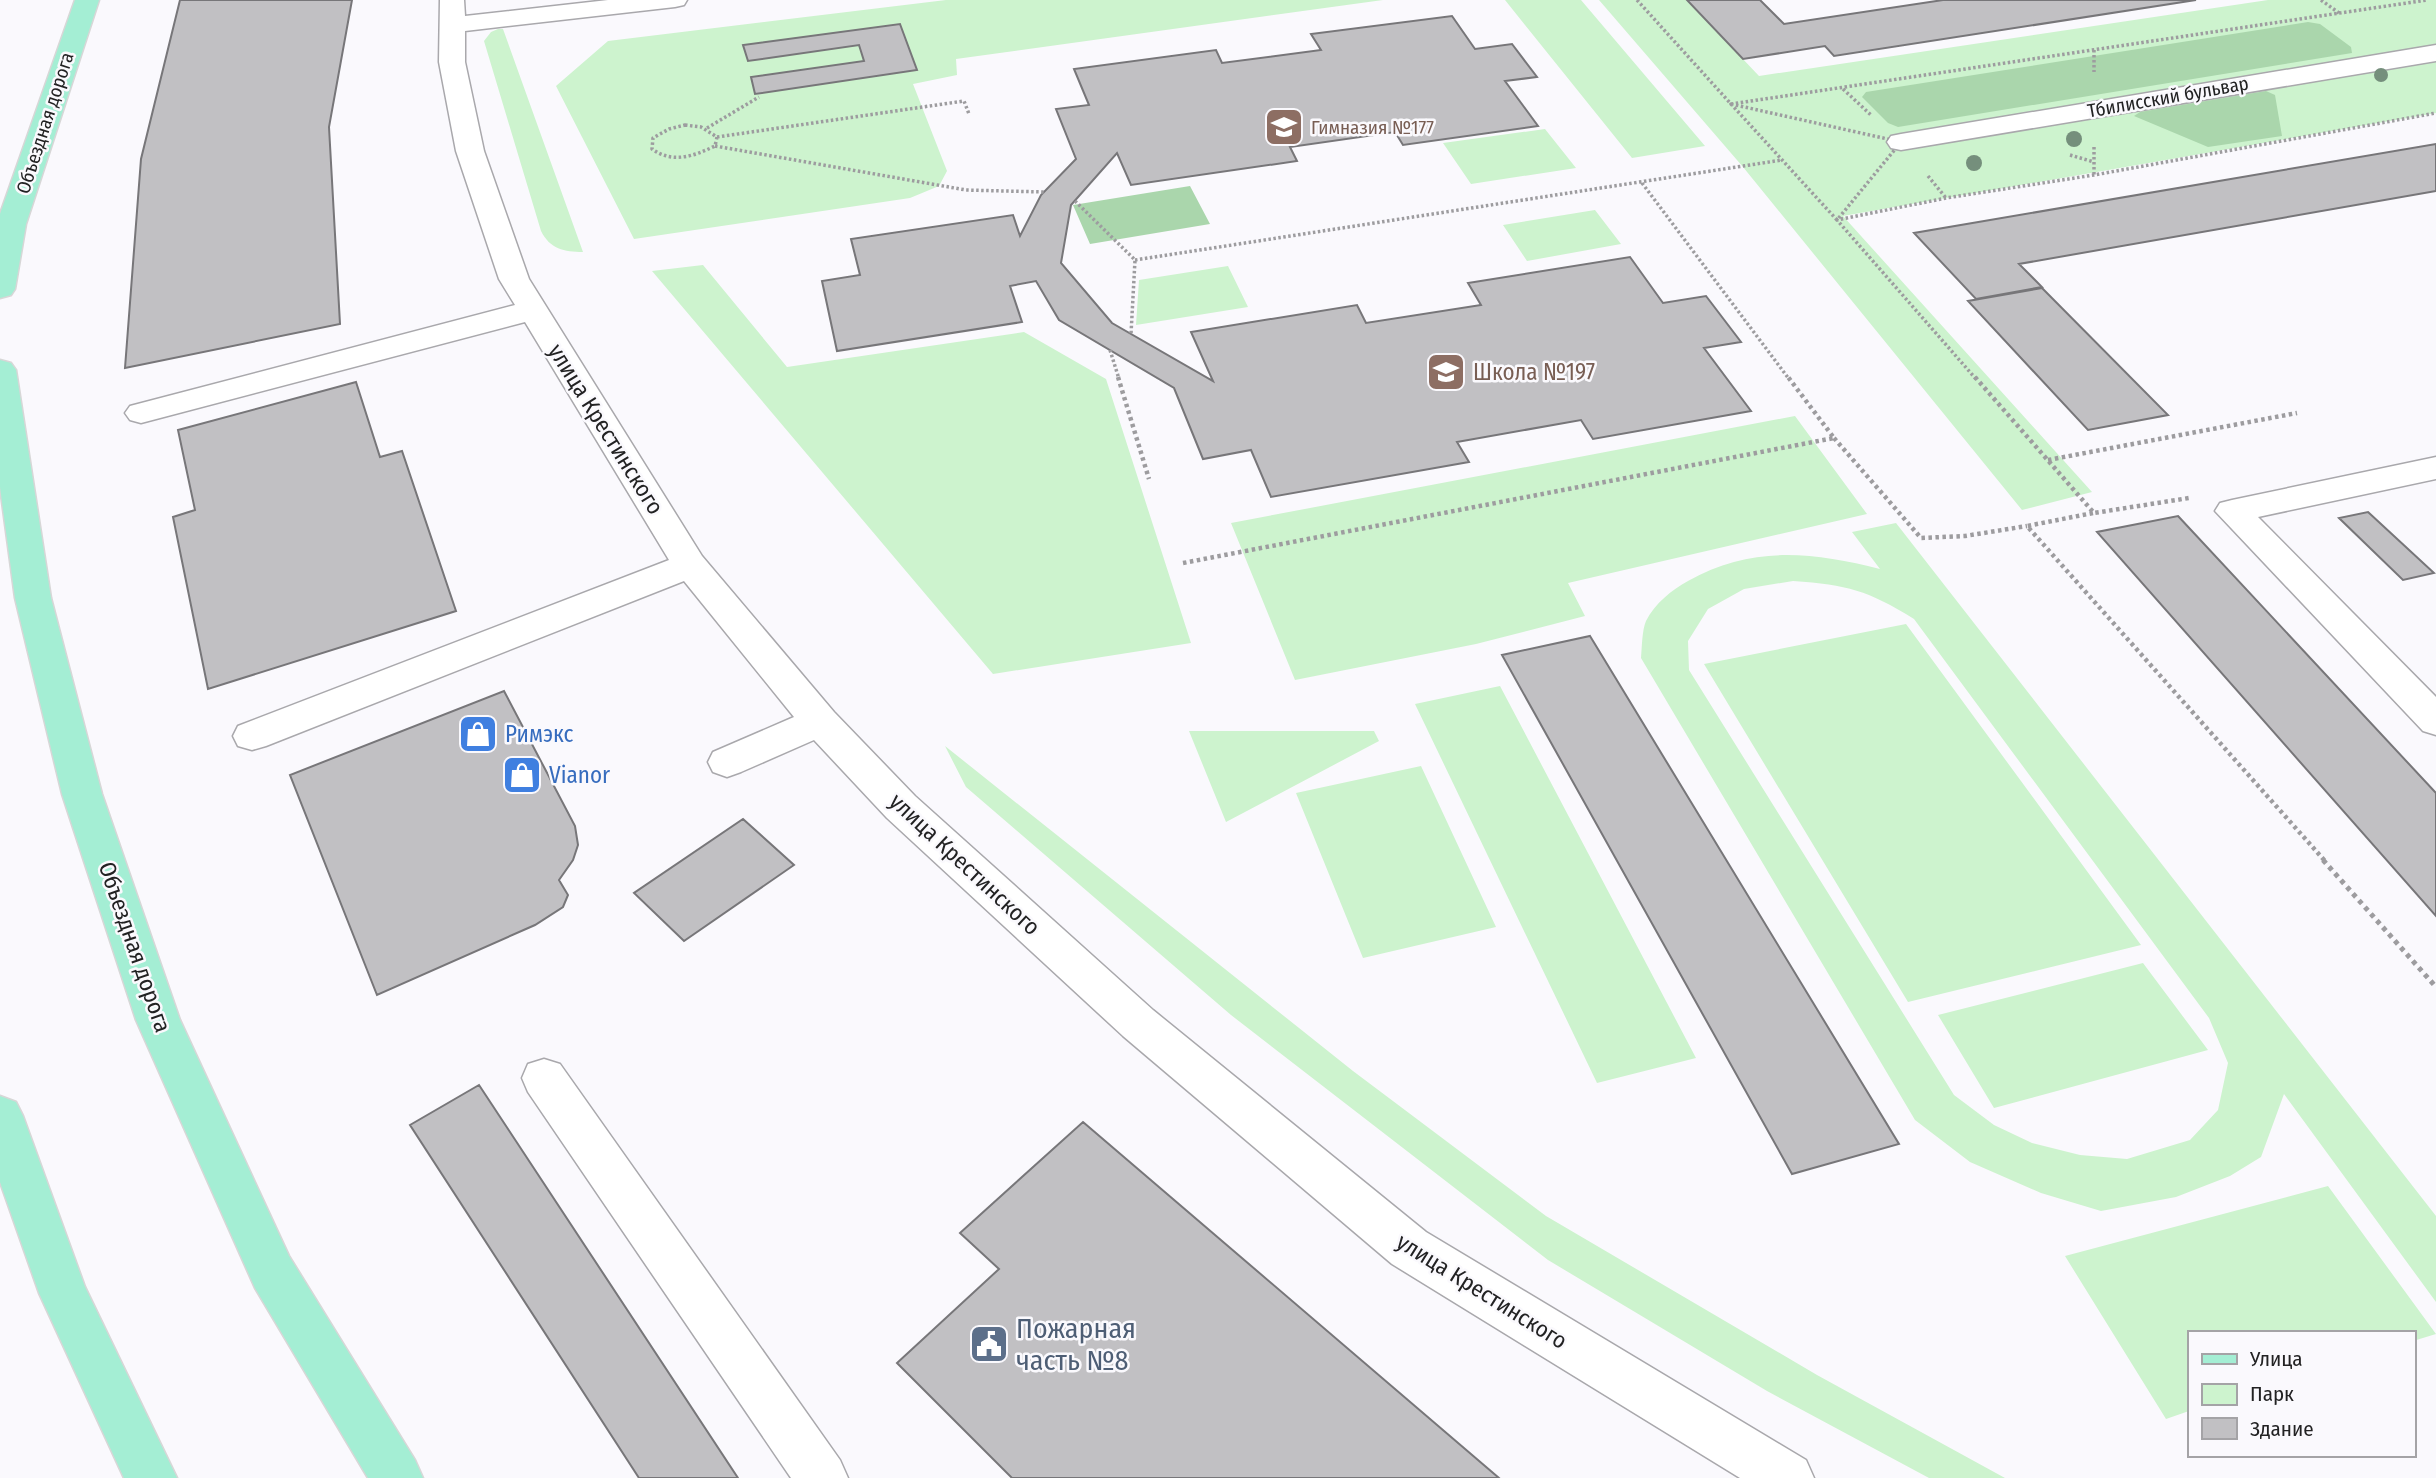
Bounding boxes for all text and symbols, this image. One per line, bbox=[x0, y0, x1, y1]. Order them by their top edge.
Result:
street label: Объездная дорога bbox=[11, 49, 79, 197]
street label: Тбилисский бульвар bbox=[2086, 71, 2250, 123]
school or university icon: Гимназия №177 bbox=[1263, 106, 1305, 148]
place label: Гимназия №177 bbox=[1311, 116, 1434, 139]
street label: улица Крестинского bbox=[542, 339, 670, 519]
school or university icon: Школа №197 bbox=[1425, 351, 1467, 393]
place label: Школа №197 bbox=[1473, 358, 1595, 386]
shop icon: Римэкс bbox=[457, 713, 499, 755]
place label: Римэкс bbox=[505, 720, 574, 748]
shop icon: Vianor bbox=[501, 754, 543, 796]
place label: Vianor bbox=[549, 761, 610, 789]
street label: улица Крестинского bbox=[884, 787, 1046, 941]
street label: Объездная дорога bbox=[93, 858, 177, 1036]
street label: улица Крестинского bbox=[1392, 1227, 1572, 1355]
place label: Пожарная часть №8 bbox=[1016, 1312, 1136, 1377]
public building icon: Пожарная часть №8 bbox=[968, 1323, 1010, 1365]
legend bbox=[2188, 1331, 2415, 1457]
text: Улица bbox=[2249, 1346, 2303, 1372]
text: Парк bbox=[2250, 1381, 2294, 1407]
text: Здание bbox=[2250, 1416, 2314, 1442]

